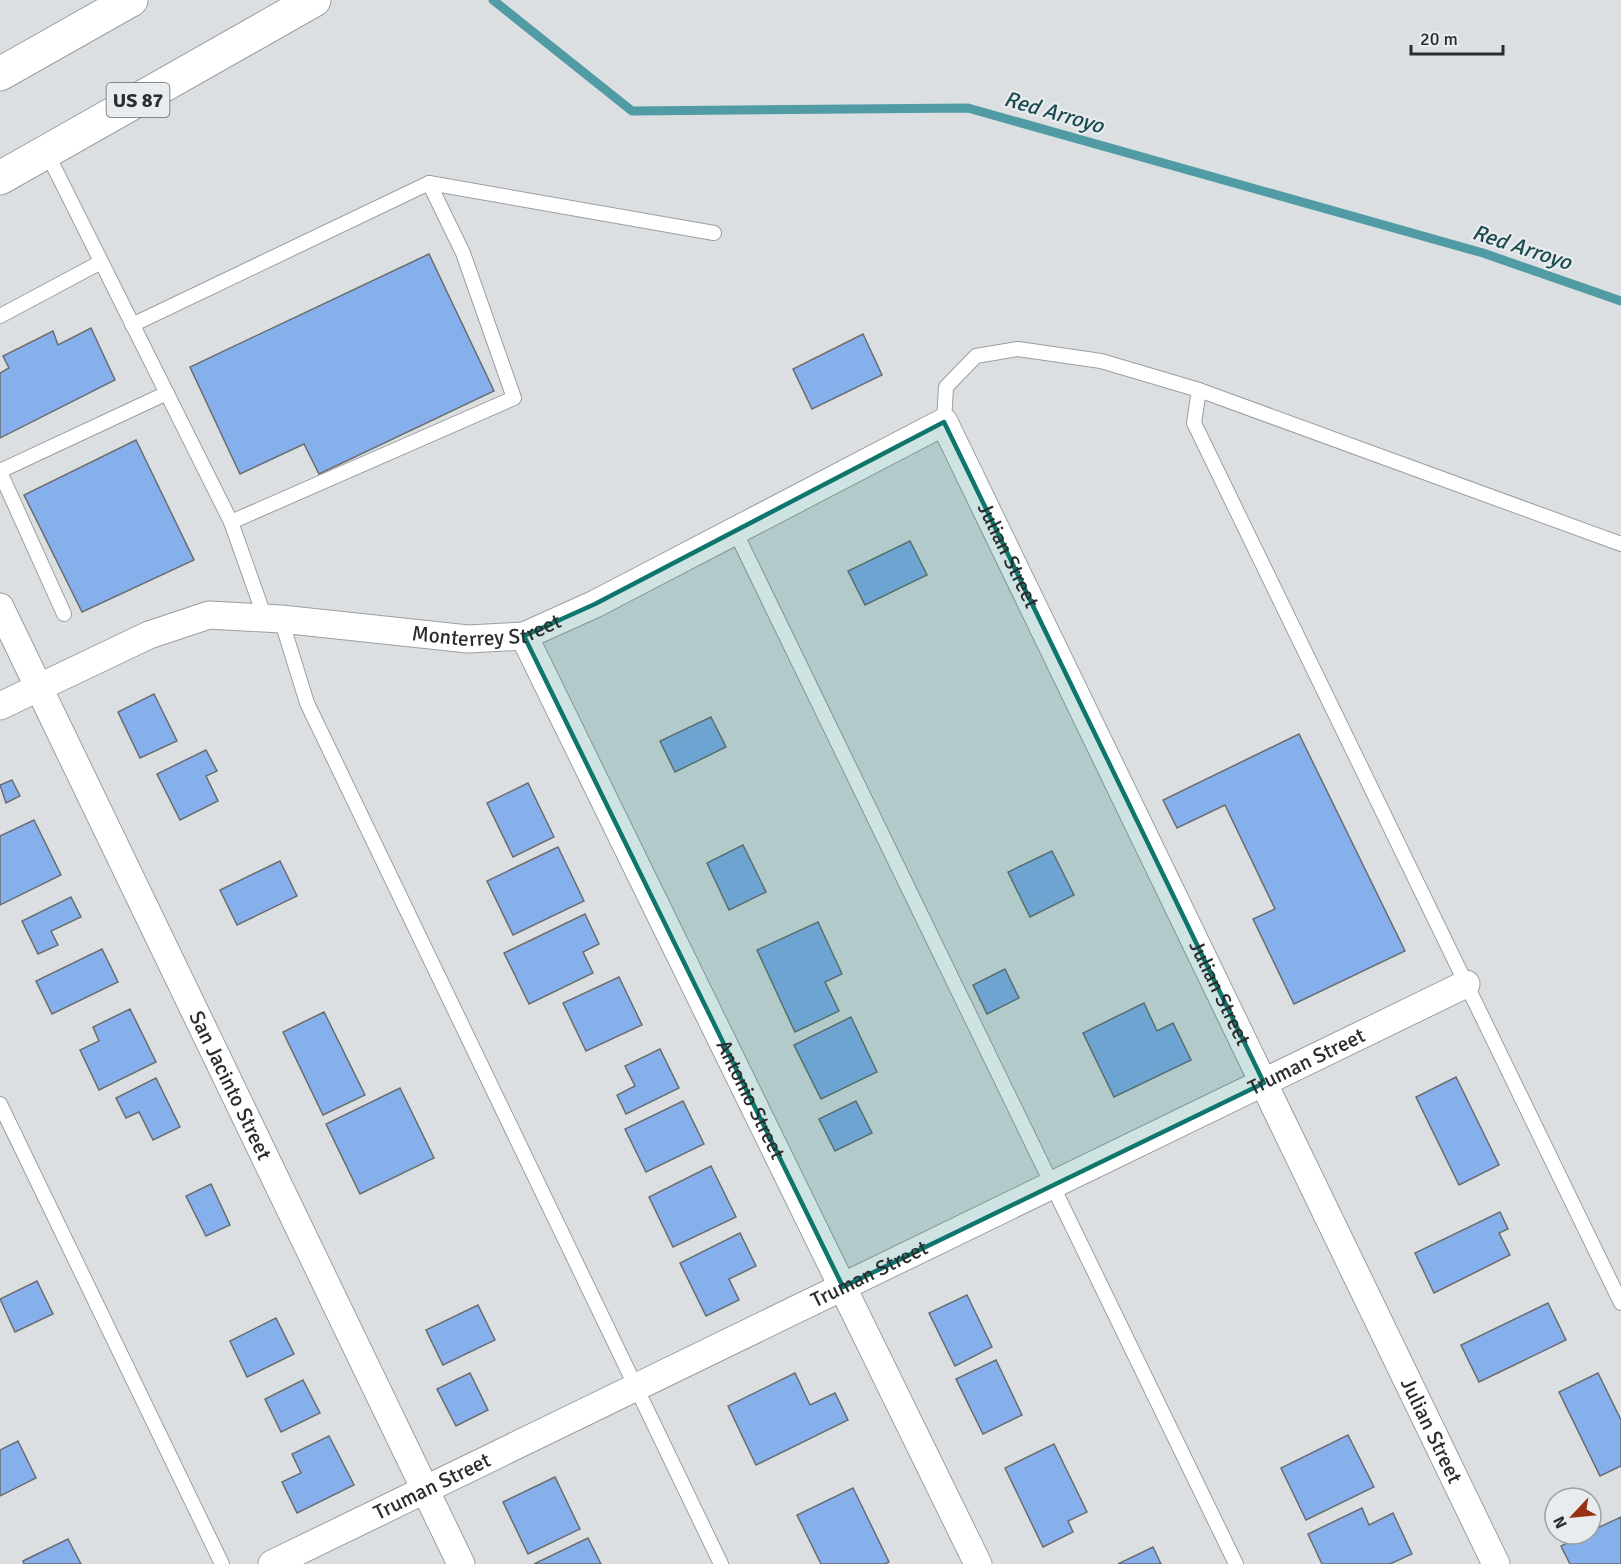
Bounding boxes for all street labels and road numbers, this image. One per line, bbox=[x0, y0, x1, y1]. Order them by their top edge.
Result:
road number: US 87 bbox=[106, 83, 170, 117]
street label: Julian Street bbox=[972, 498, 1045, 612]
street label: Monterrey Street bbox=[411, 608, 565, 652]
street label: Julian Street bbox=[1183, 936, 1256, 1050]
street label: San Jacinto Street bbox=[183, 1006, 277, 1164]
street label: Truman Street bbox=[1244, 1022, 1369, 1101]
street label: Antonio Street bbox=[711, 1035, 791, 1164]
street label: Truman Street bbox=[807, 1234, 932, 1313]
street label: Julian Street bbox=[1395, 1373, 1468, 1487]
street label: Truman Street bbox=[369, 1447, 495, 1526]

